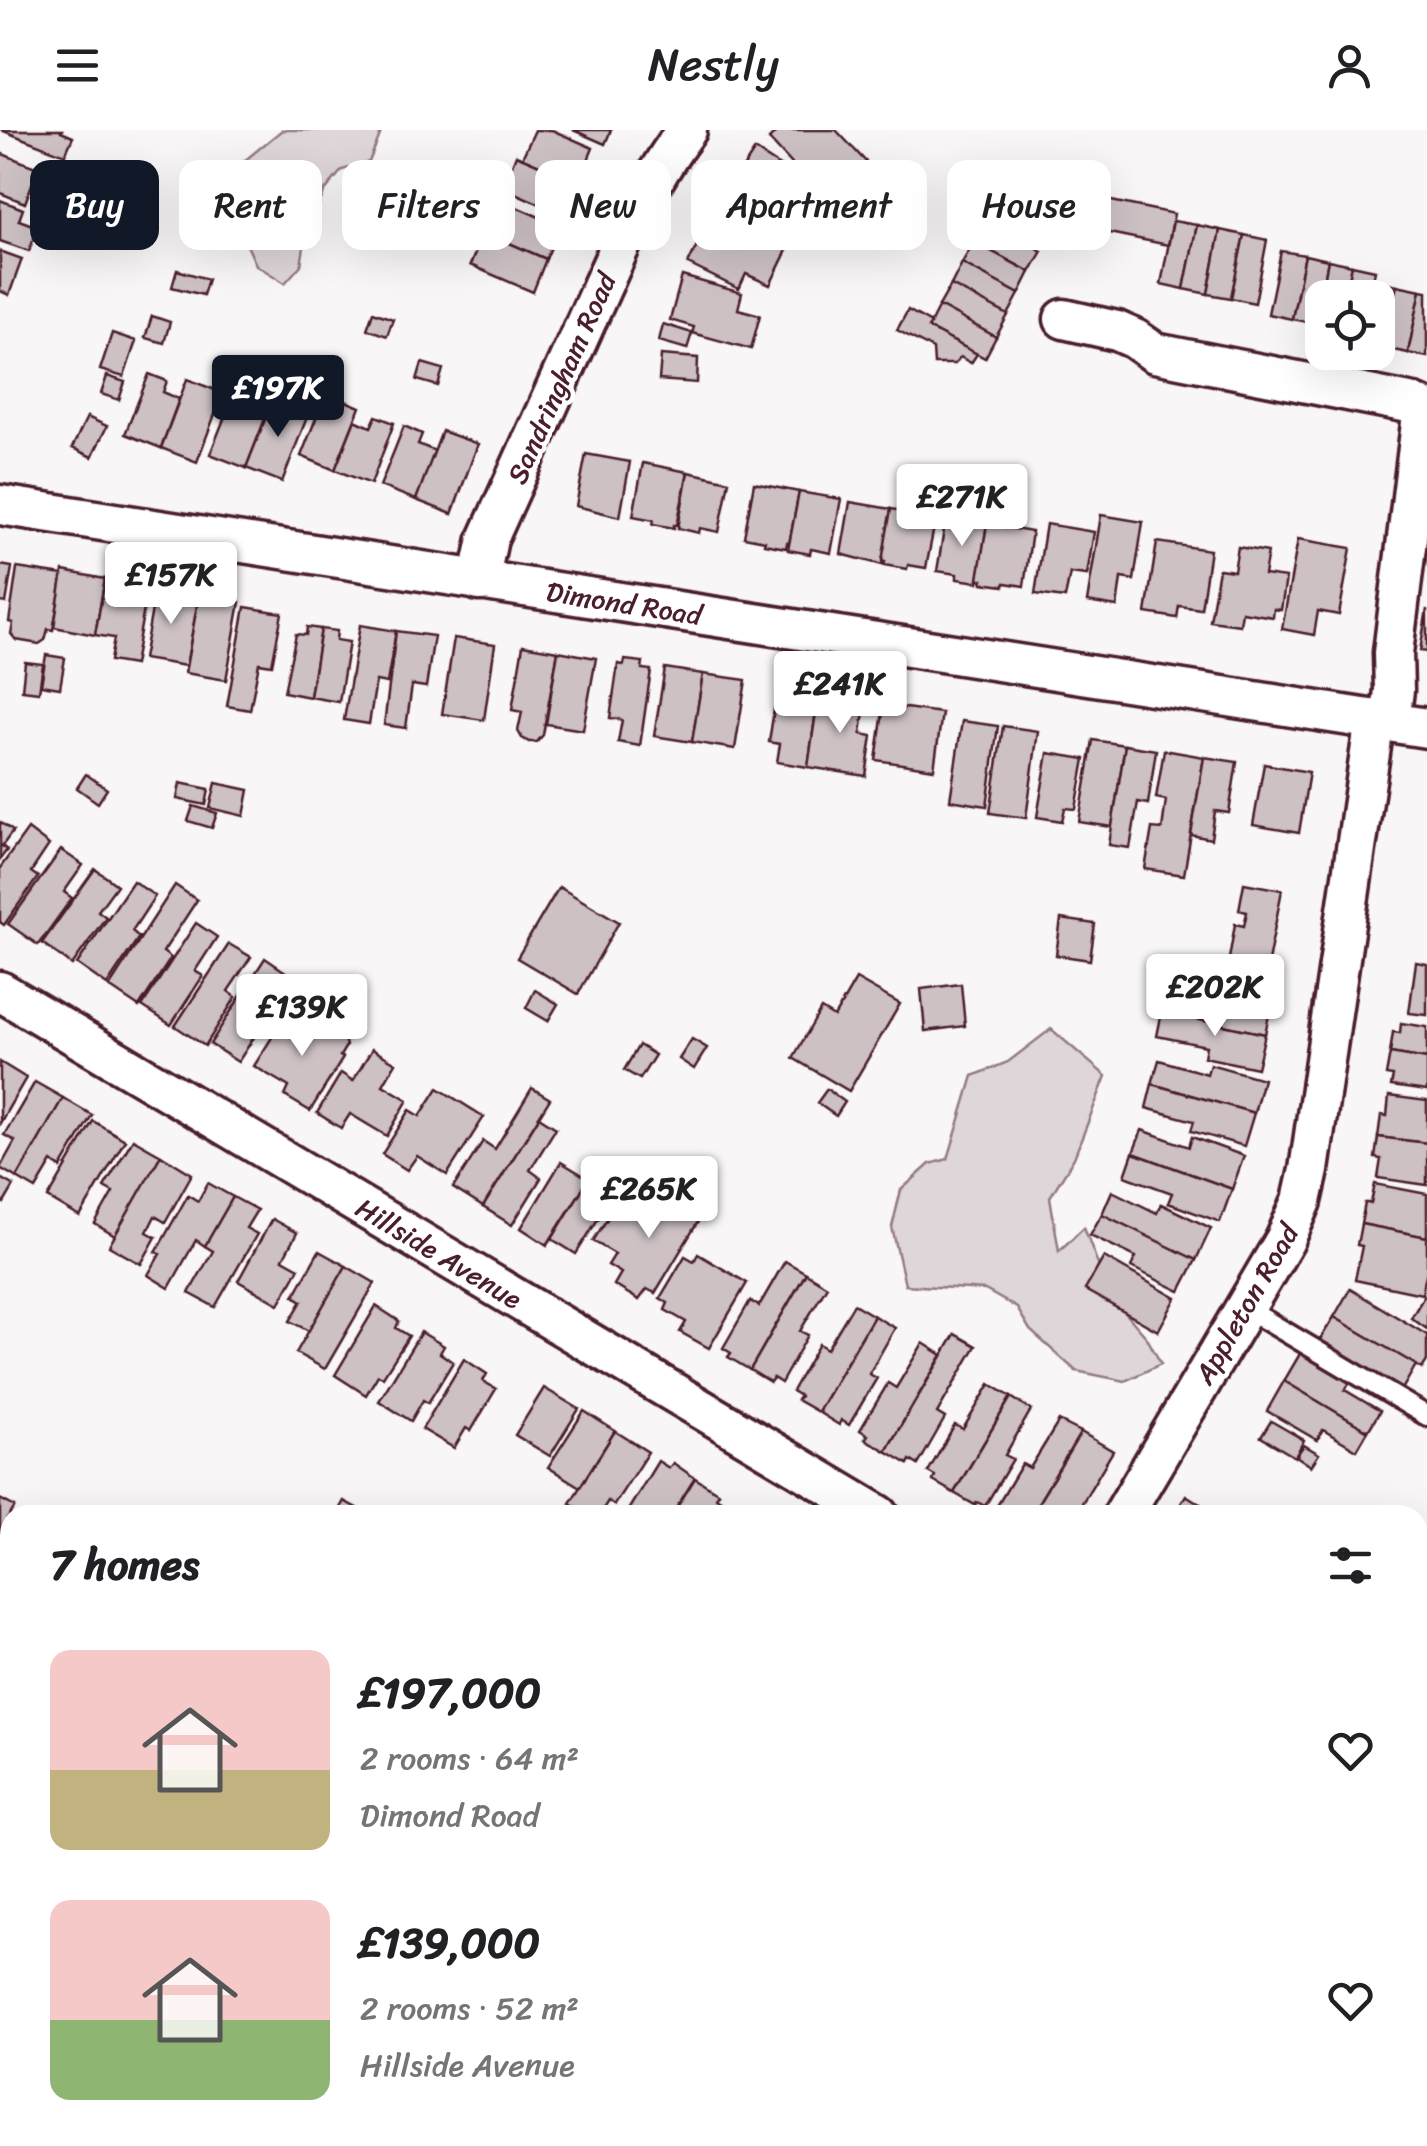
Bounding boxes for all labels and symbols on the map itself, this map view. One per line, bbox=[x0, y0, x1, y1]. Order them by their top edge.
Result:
street label: Sandringham Road bbox=[493, 262, 631, 492]
pin: £197K bbox=[208, 355, 348, 440]
pin: £271K bbox=[892, 464, 1032, 549]
pin: £157K bbox=[101, 542, 241, 627]
street label: Dimond Road bbox=[543, 567, 708, 640]
pin: £241K bbox=[770, 651, 910, 736]
pin: £202K bbox=[1145, 954, 1285, 1039]
pin: £139K bbox=[232, 974, 372, 1059]
pin: £265K bbox=[579, 1156, 719, 1241]
street label: Hillside Avenue bbox=[346, 1184, 532, 1323]
street label: Appleton Road bbox=[1180, 1213, 1313, 1395]

